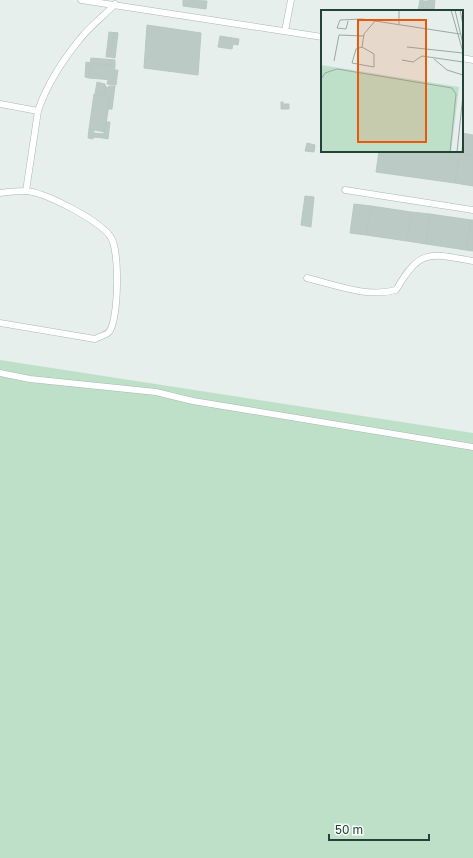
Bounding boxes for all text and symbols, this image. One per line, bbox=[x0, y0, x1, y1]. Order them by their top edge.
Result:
inset map bbox=[321, 10, 463, 152]
scale bar bbox=[329, 816, 429, 842]
text: 50 m bbox=[335, 822, 363, 837]

